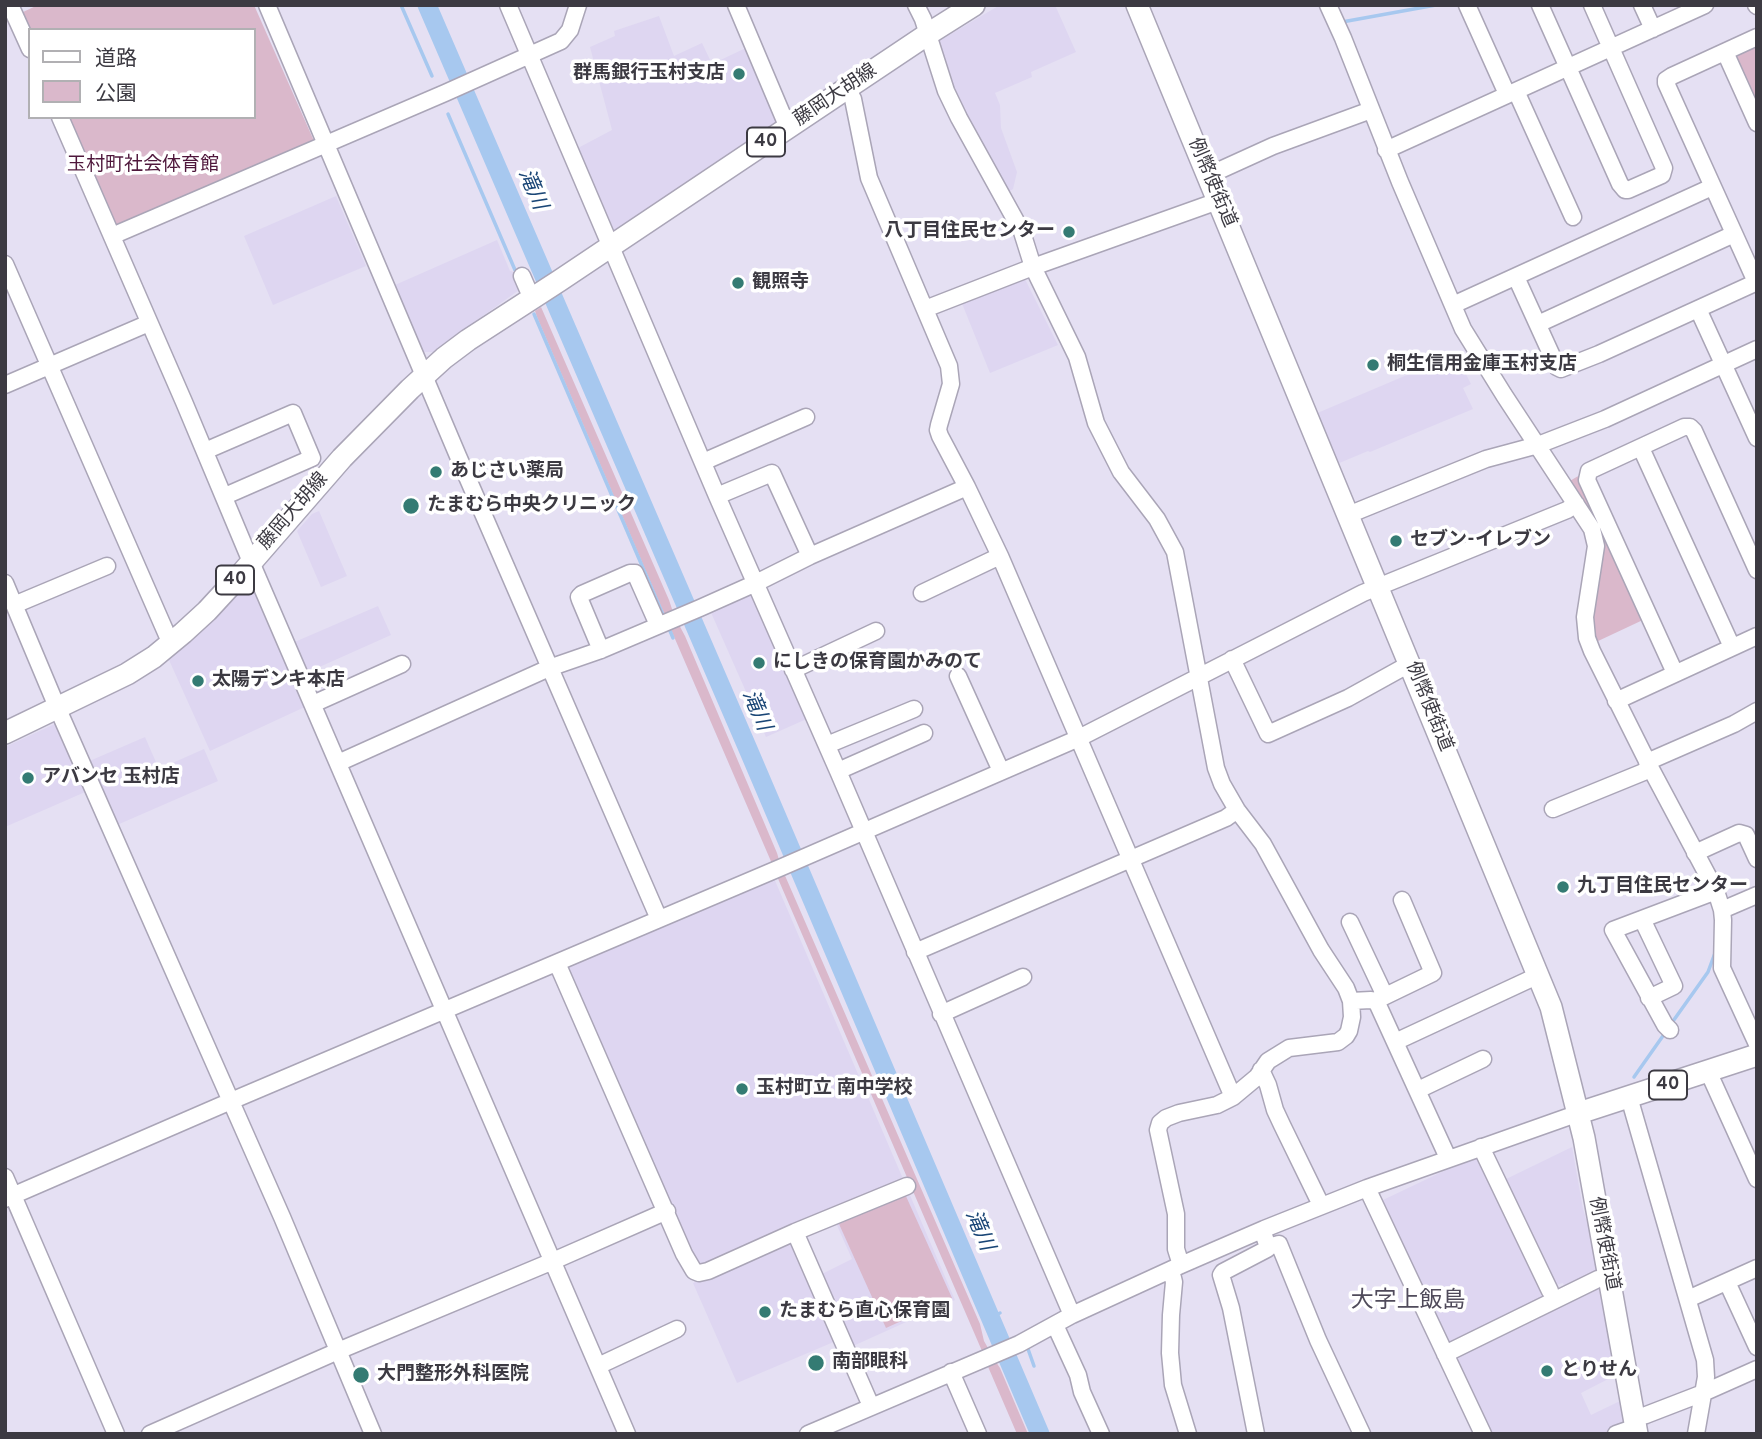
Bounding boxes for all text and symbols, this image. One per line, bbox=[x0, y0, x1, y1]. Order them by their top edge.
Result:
legend bbox=[28, 28, 256, 119]
text: 道路 bbox=[95, 46, 137, 73]
street label: 藤岡大胡線 bbox=[790, 60, 882, 132]
place label: 群馬銀行玉村支店 bbox=[573, 63, 725, 85]
marker: 群馬銀行玉村支店 bbox=[731, 66, 747, 82]
text: 公園 bbox=[95, 81, 137, 108]
road number: 40 bbox=[747, 127, 785, 156]
street label: 例幣使街道 bbox=[1182, 135, 1240, 231]
park label: 玉村町社会体育館 bbox=[67, 155, 219, 177]
water label: 滝川 bbox=[511, 166, 551, 214]
place label: 八丁目住民センター bbox=[884, 221, 1055, 243]
marker: 八丁目住民センター bbox=[1061, 224, 1077, 240]
place label: 観照寺 bbox=[752, 272, 809, 294]
marker: 観照寺 bbox=[730, 275, 746, 291]
place label: 桐生信用金庫玉村支店 bbox=[1387, 354, 1577, 376]
marker: 桐生信用金庫玉村支店 bbox=[1365, 357, 1381, 373]
place label: あじさい薬局 bbox=[450, 461, 564, 483]
marker: あじさい薬局 bbox=[428, 464, 444, 480]
street label: 藤岡大胡線 bbox=[254, 469, 334, 555]
place label: たまむら中央クリニック bbox=[427, 495, 636, 517]
marker: たまむら中央クリニック bbox=[401, 496, 421, 516]
place label: セブン-イレブン bbox=[1410, 530, 1551, 552]
marker: セブン-イレブン bbox=[1388, 533, 1404, 549]
road number: 40 bbox=[216, 566, 254, 594]
place label: にしきの保育園かみのて bbox=[773, 652, 982, 674]
marker: にしきの保育園かみのて bbox=[751, 655, 767, 671]
street label: 例幣使街道 bbox=[1400, 659, 1456, 755]
place label: 太陽デンキ本店 bbox=[212, 670, 345, 692]
marker: 太陽デンキ本店 bbox=[190, 673, 206, 689]
water label: 滝川 bbox=[735, 687, 775, 735]
place label: アバンセ 玉村店 bbox=[42, 767, 180, 789]
marker: アバンセ 玉村店 bbox=[20, 770, 36, 786]
place label: 九丁目住民センター bbox=[1577, 876, 1748, 898]
marker: 九丁目住民センター bbox=[1555, 879, 1571, 895]
road number: 40 bbox=[1649, 1070, 1687, 1100]
place label: 玉村町立 南中学校 bbox=[756, 1078, 913, 1100]
marker: 玉村町立 南中学校 bbox=[734, 1081, 750, 1097]
street label: 例幣使街道 bbox=[1583, 1195, 1623, 1293]
water label: 滝川 bbox=[958, 1207, 998, 1255]
district label: 大字上飯島 bbox=[1351, 1288, 1465, 1316]
place label: たまむら直心保育園 bbox=[779, 1301, 950, 1323]
marker: たまむら直心保育園 bbox=[757, 1304, 773, 1320]
place label: 南部眼科 bbox=[832, 1352, 908, 1374]
marker: 南部眼科 bbox=[806, 1353, 826, 1373]
place label: とりせん bbox=[1561, 1360, 1637, 1382]
marker: とりせん bbox=[1539, 1363, 1555, 1379]
place label: 大門整形外科医院 bbox=[377, 1364, 529, 1386]
marker: 大門整形外科医院 bbox=[351, 1365, 371, 1385]

